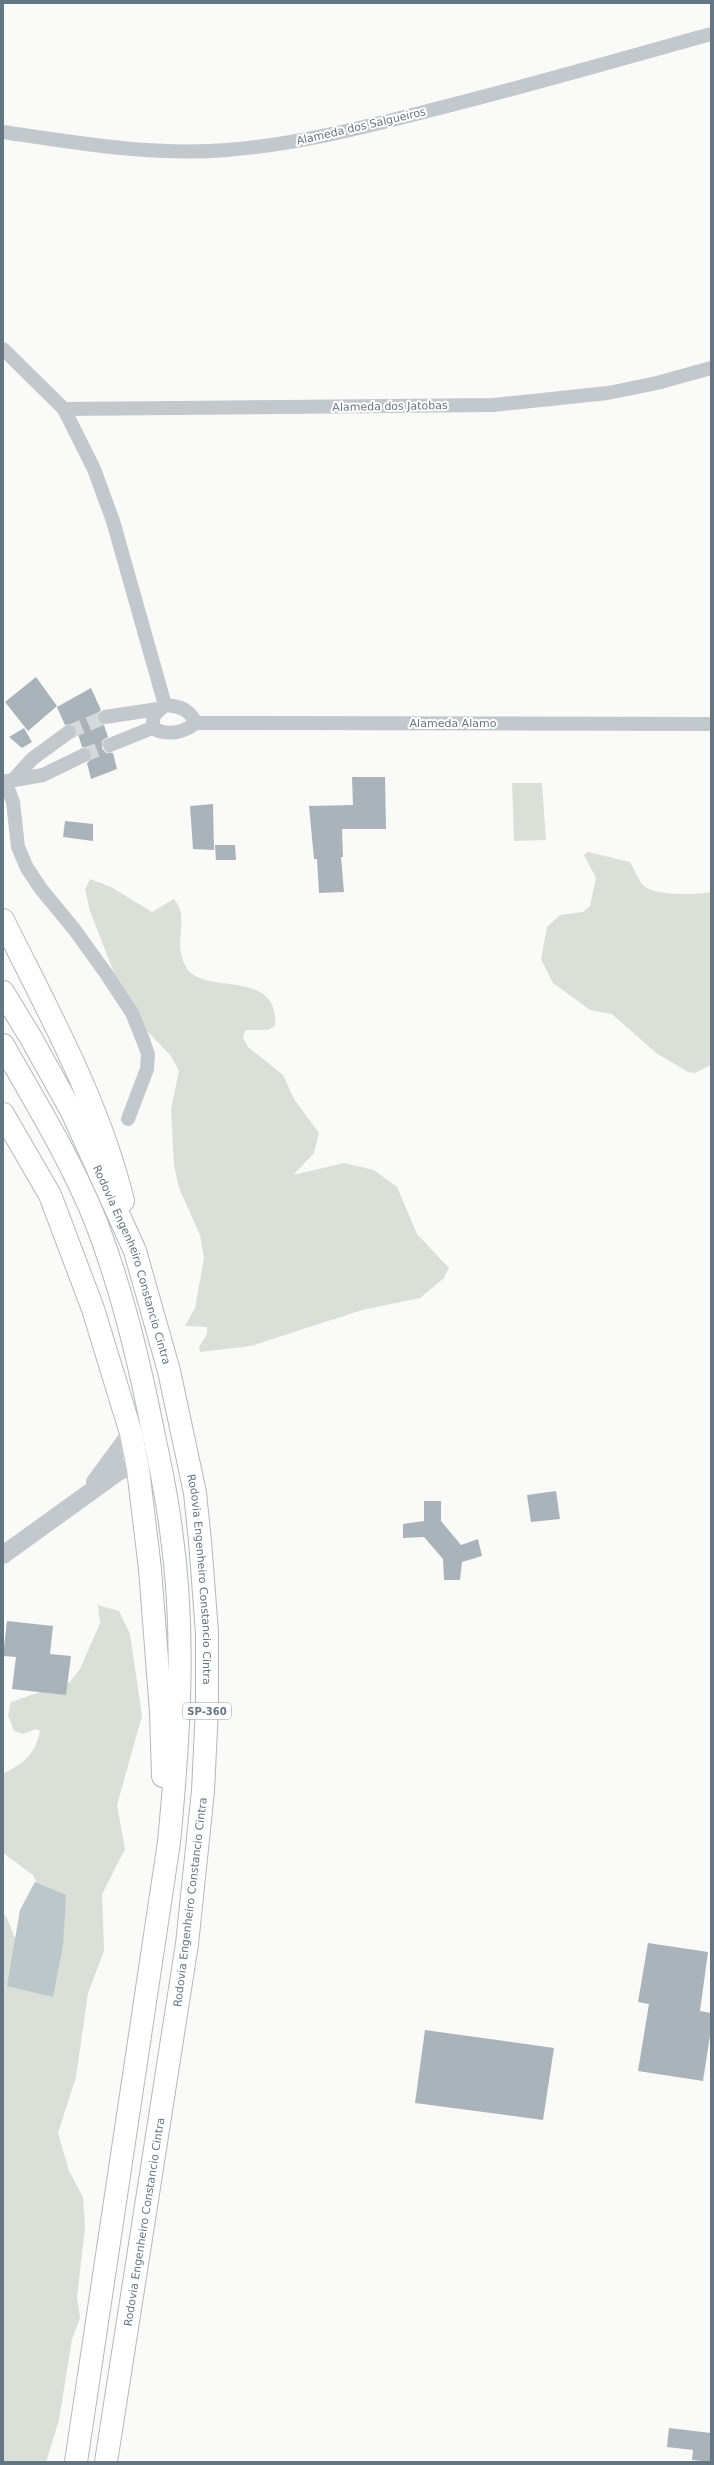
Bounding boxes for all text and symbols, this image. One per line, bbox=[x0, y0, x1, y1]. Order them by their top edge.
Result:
street label: Alameda dos Salgueiros bbox=[295, 105, 427, 148]
street label: Alameda dos Jatobas bbox=[332, 399, 448, 414]
street label: Alameda Alamo bbox=[410, 717, 497, 730]
street label: Rodovia Engenheiro Constancio Cintra bbox=[90, 1163, 173, 1366]
street label: Rodovia Engenheiro Constancio Cintra bbox=[184, 1473, 213, 1685]
road number: SP-360 bbox=[183, 1703, 231, 1719]
street label: Rodovia Engenheiro Constancio Cintra bbox=[171, 1797, 210, 2008]
street label: Rodovia Engenheiro Constancio Cintra bbox=[122, 2117, 167, 2327]

